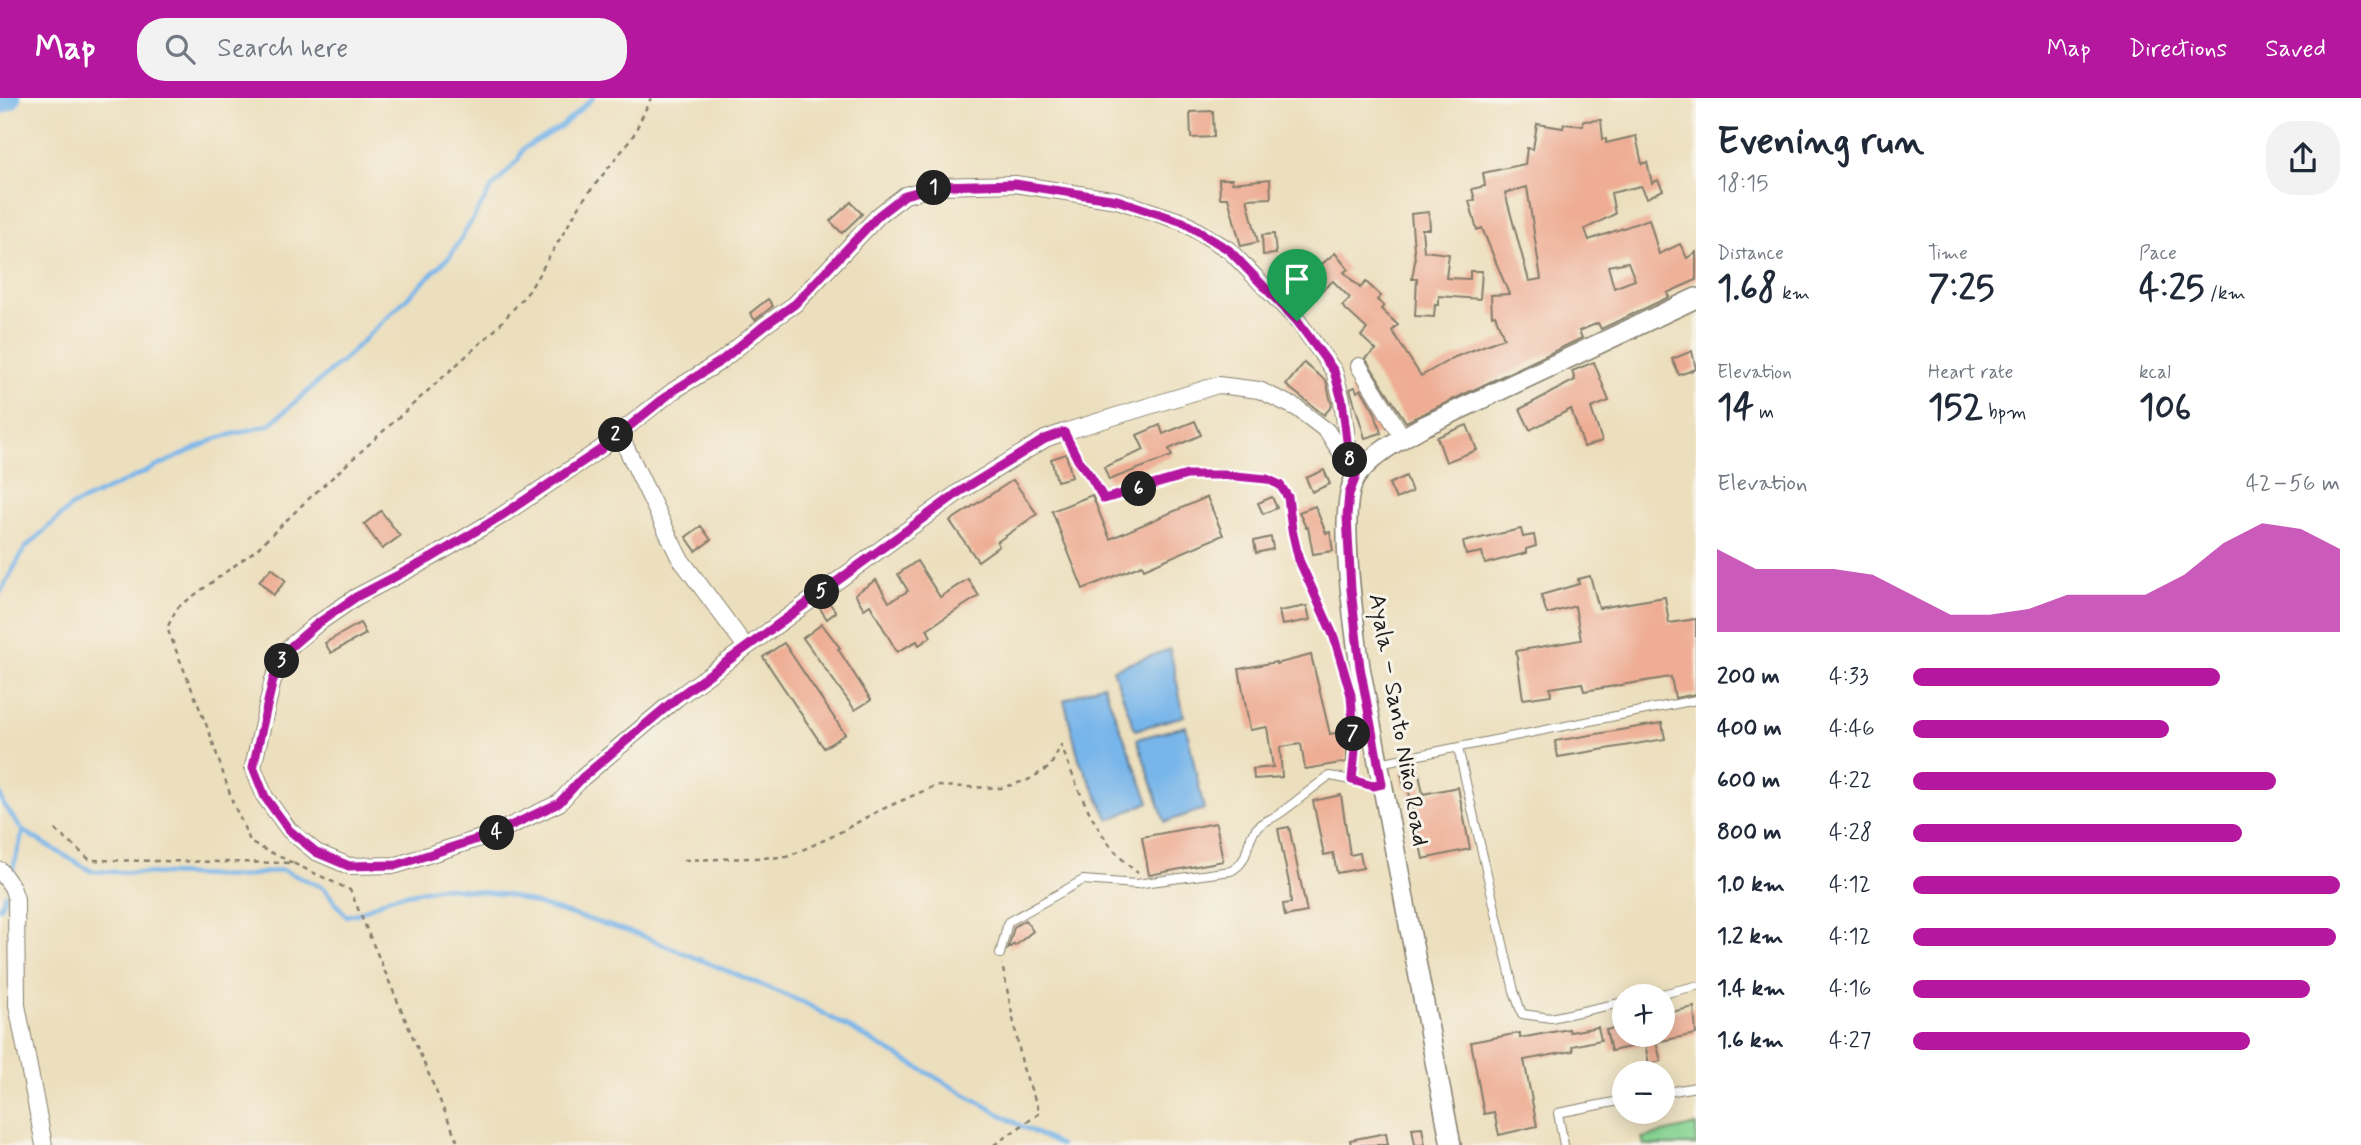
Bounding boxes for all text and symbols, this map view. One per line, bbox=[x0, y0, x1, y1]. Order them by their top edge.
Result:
search box bbox=[137, 18, 627, 81]
text: Map bbox=[35, 27, 95, 71]
icon: search bbox=[161, 30, 199, 68]
text: Search here bbox=[217, 32, 348, 66]
text: Map bbox=[2047, 34, 2091, 65]
text: Directions bbox=[2129, 34, 2227, 65]
text: Saved bbox=[2265, 34, 2326, 65]
text: Evening run bbox=[1717, 118, 1924, 167]
button: share bbox=[2266, 121, 2340, 195]
text: 18:15 bbox=[1717, 169, 1769, 199]
pin: 1 bbox=[916, 170, 951, 206]
text: 1 bbox=[929, 175, 938, 200]
text: Distance bbox=[1717, 241, 1784, 266]
text: Time bbox=[1928, 241, 1968, 266]
text: Pace bbox=[2139, 241, 2177, 266]
pin bbox=[1267, 249, 1327, 321]
icon: arrive bbox=[1278, 260, 1316, 298]
text: 1.68 bbox=[1717, 266, 1777, 312]
text: 7:25 bbox=[1928, 266, 1994, 312]
text: 4:25 bbox=[2139, 266, 2205, 312]
text: km bbox=[1777, 281, 1810, 306]
text: /km bbox=[2205, 281, 2246, 306]
text: Elevation bbox=[1717, 360, 1792, 385]
text: Heart rate bbox=[1928, 360, 2013, 385]
text: kcal bbox=[2139, 360, 2171, 385]
text: 14 bbox=[1717, 385, 1754, 431]
text: 152 bbox=[1928, 385, 1983, 431]
text: 106 bbox=[2139, 385, 2191, 431]
text: m bbox=[1754, 400, 1774, 425]
text: bpm bbox=[1983, 400, 2027, 425]
pin: 2 bbox=[598, 418, 634, 452]
text: 2 bbox=[611, 422, 620, 447]
pin: 8 bbox=[1332, 442, 1368, 478]
text: 8 bbox=[1344, 447, 1355, 472]
text: Elevation bbox=[1717, 469, 1808, 499]
text: 42–56 m bbox=[2246, 469, 2340, 499]
pin: 6 bbox=[1122, 472, 1156, 506]
text: 6 bbox=[1134, 476, 1143, 501]
pin: 5 bbox=[804, 574, 840, 610]
text: 5 bbox=[816, 579, 827, 604]
street label: Ayala – Santo Niño Road bbox=[1360, 591, 1436, 849]
pin: 3 bbox=[264, 644, 300, 678]
text: 3 bbox=[277, 648, 286, 673]
text: 200 m bbox=[1717, 662, 1780, 692]
text: 4:33 bbox=[1829, 662, 1869, 692]
text: 400 m bbox=[1717, 714, 1782, 744]
text: 4:46 bbox=[1829, 714, 1875, 744]
pin: 7 bbox=[1336, 716, 1370, 752]
text: 7 bbox=[1347, 721, 1358, 746]
text: 600 m bbox=[1717, 766, 1780, 796]
text: 4:22 bbox=[1829, 766, 1872, 796]
pin: 4 bbox=[480, 816, 514, 850]
text: 800 m bbox=[1717, 818, 1781, 848]
text: 4:28 bbox=[1829, 818, 1872, 848]
text: 4 bbox=[491, 820, 502, 845]
text: 1.0 km bbox=[1717, 870, 1785, 900]
text: 4:12 bbox=[1829, 870, 1871, 900]
text: 1.2 km bbox=[1717, 922, 1783, 952]
text: 4:12 bbox=[1829, 922, 1871, 952]
text: 1.4 km bbox=[1717, 974, 1785, 1004]
text: 4:16 bbox=[1829, 974, 1872, 1004]
map controls bbox=[1612, 984, 1675, 1124]
button: + bbox=[1612, 984, 1675, 1047]
text: 1.6 km bbox=[1717, 1026, 1784, 1056]
text: 4:27 bbox=[1829, 1026, 1871, 1056]
button: − bbox=[1612, 1061, 1675, 1124]

